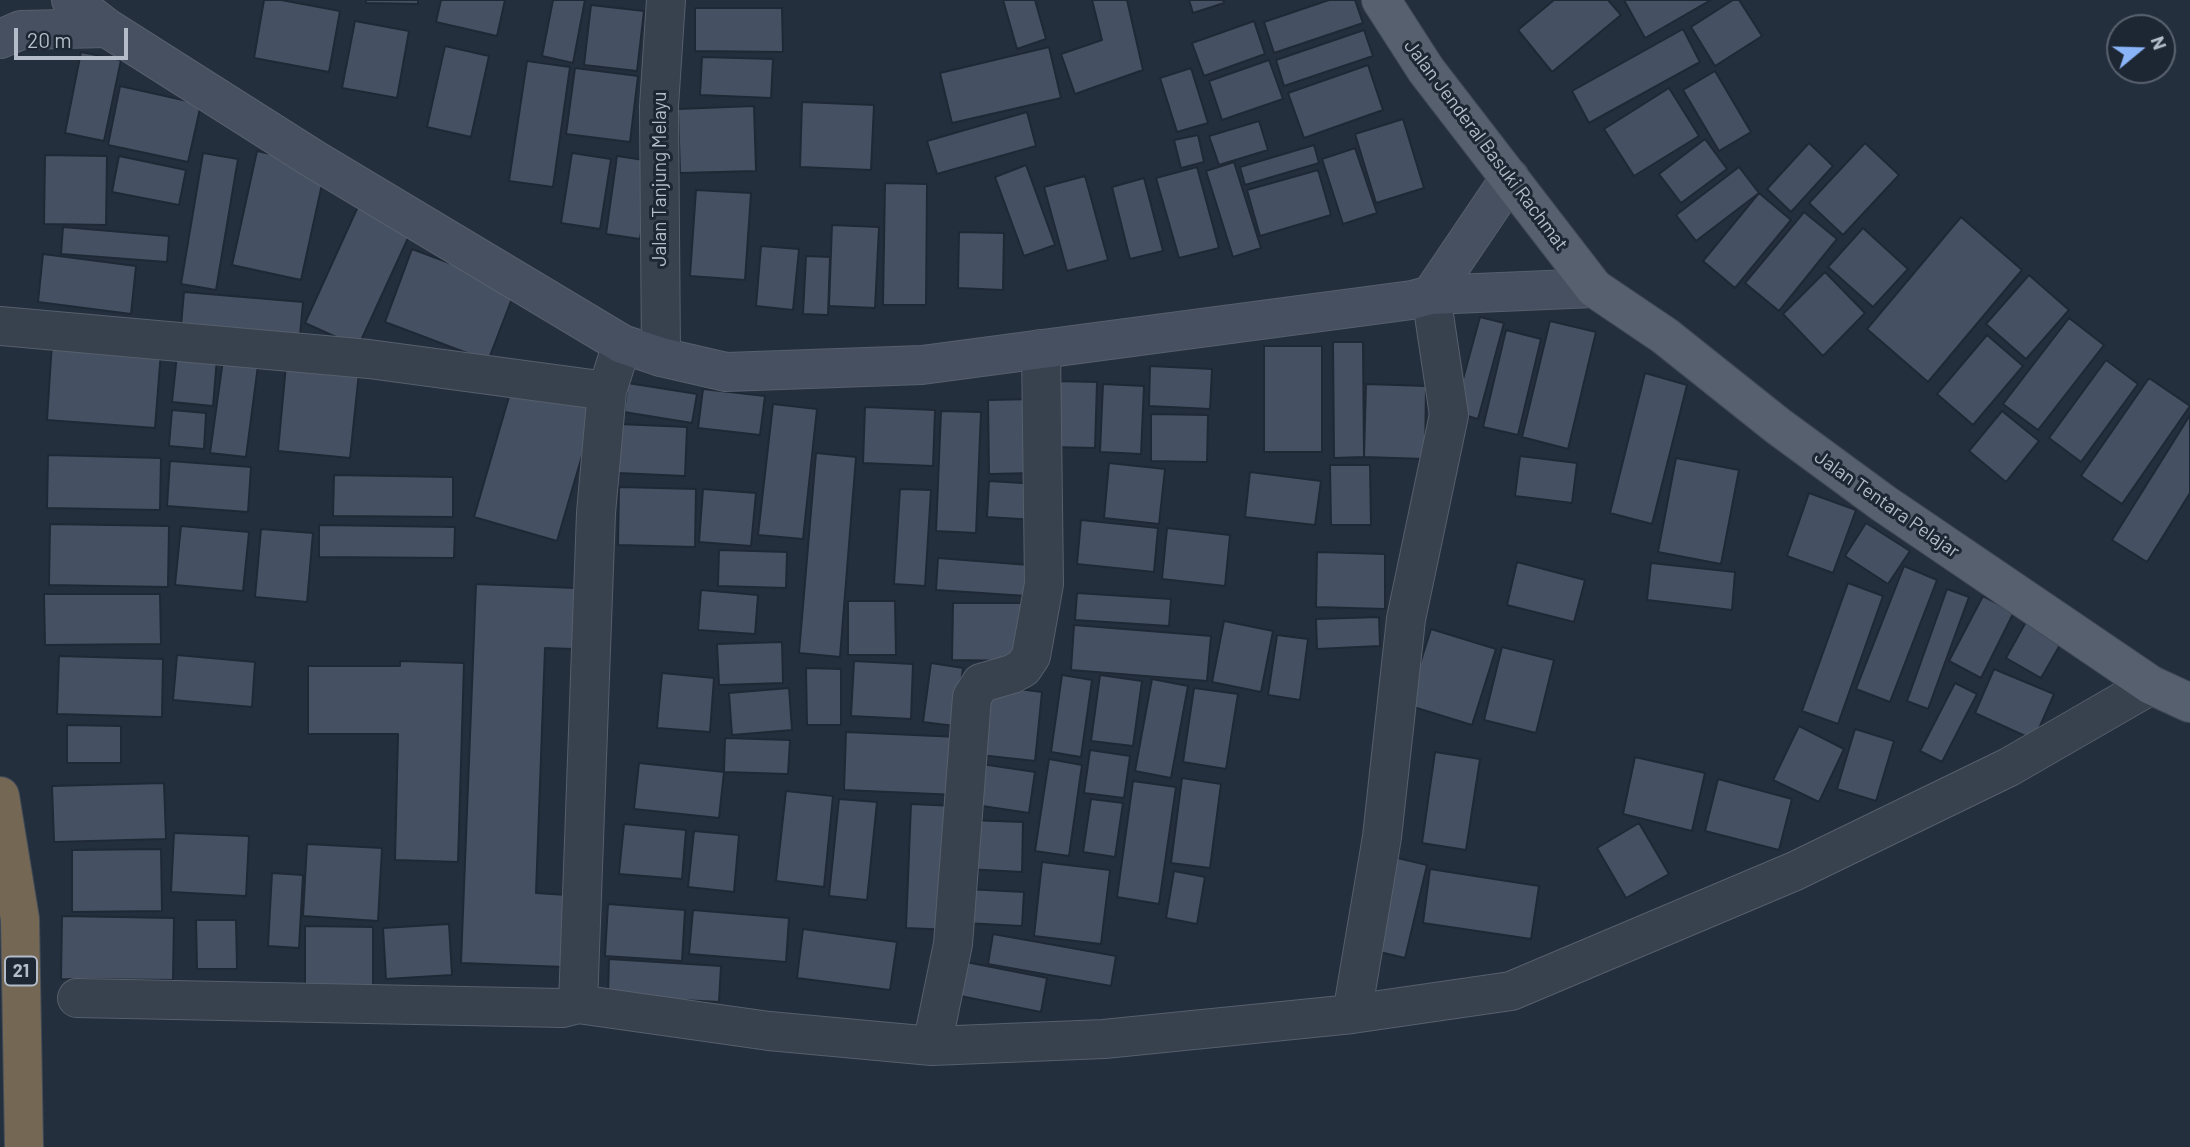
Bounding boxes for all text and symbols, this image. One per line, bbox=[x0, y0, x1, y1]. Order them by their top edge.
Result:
scale bar bbox=[18, 14, 131, 58]
north arrow bbox=[2106, 14, 2176, 84]
text: 20 m bbox=[27, 27, 72, 52]
text: N bbox=[2147, 33, 2172, 52]
street label: Jalan Jenderal Basuki Rachmat bbox=[1399, 35, 1573, 255]
street label: Jalan Tanjung Melayu bbox=[649, 92, 671, 266]
street label: Jalan Tentara Pelajar bbox=[1810, 445, 1964, 563]
road number: 21 bbox=[5, 956, 37, 986]

